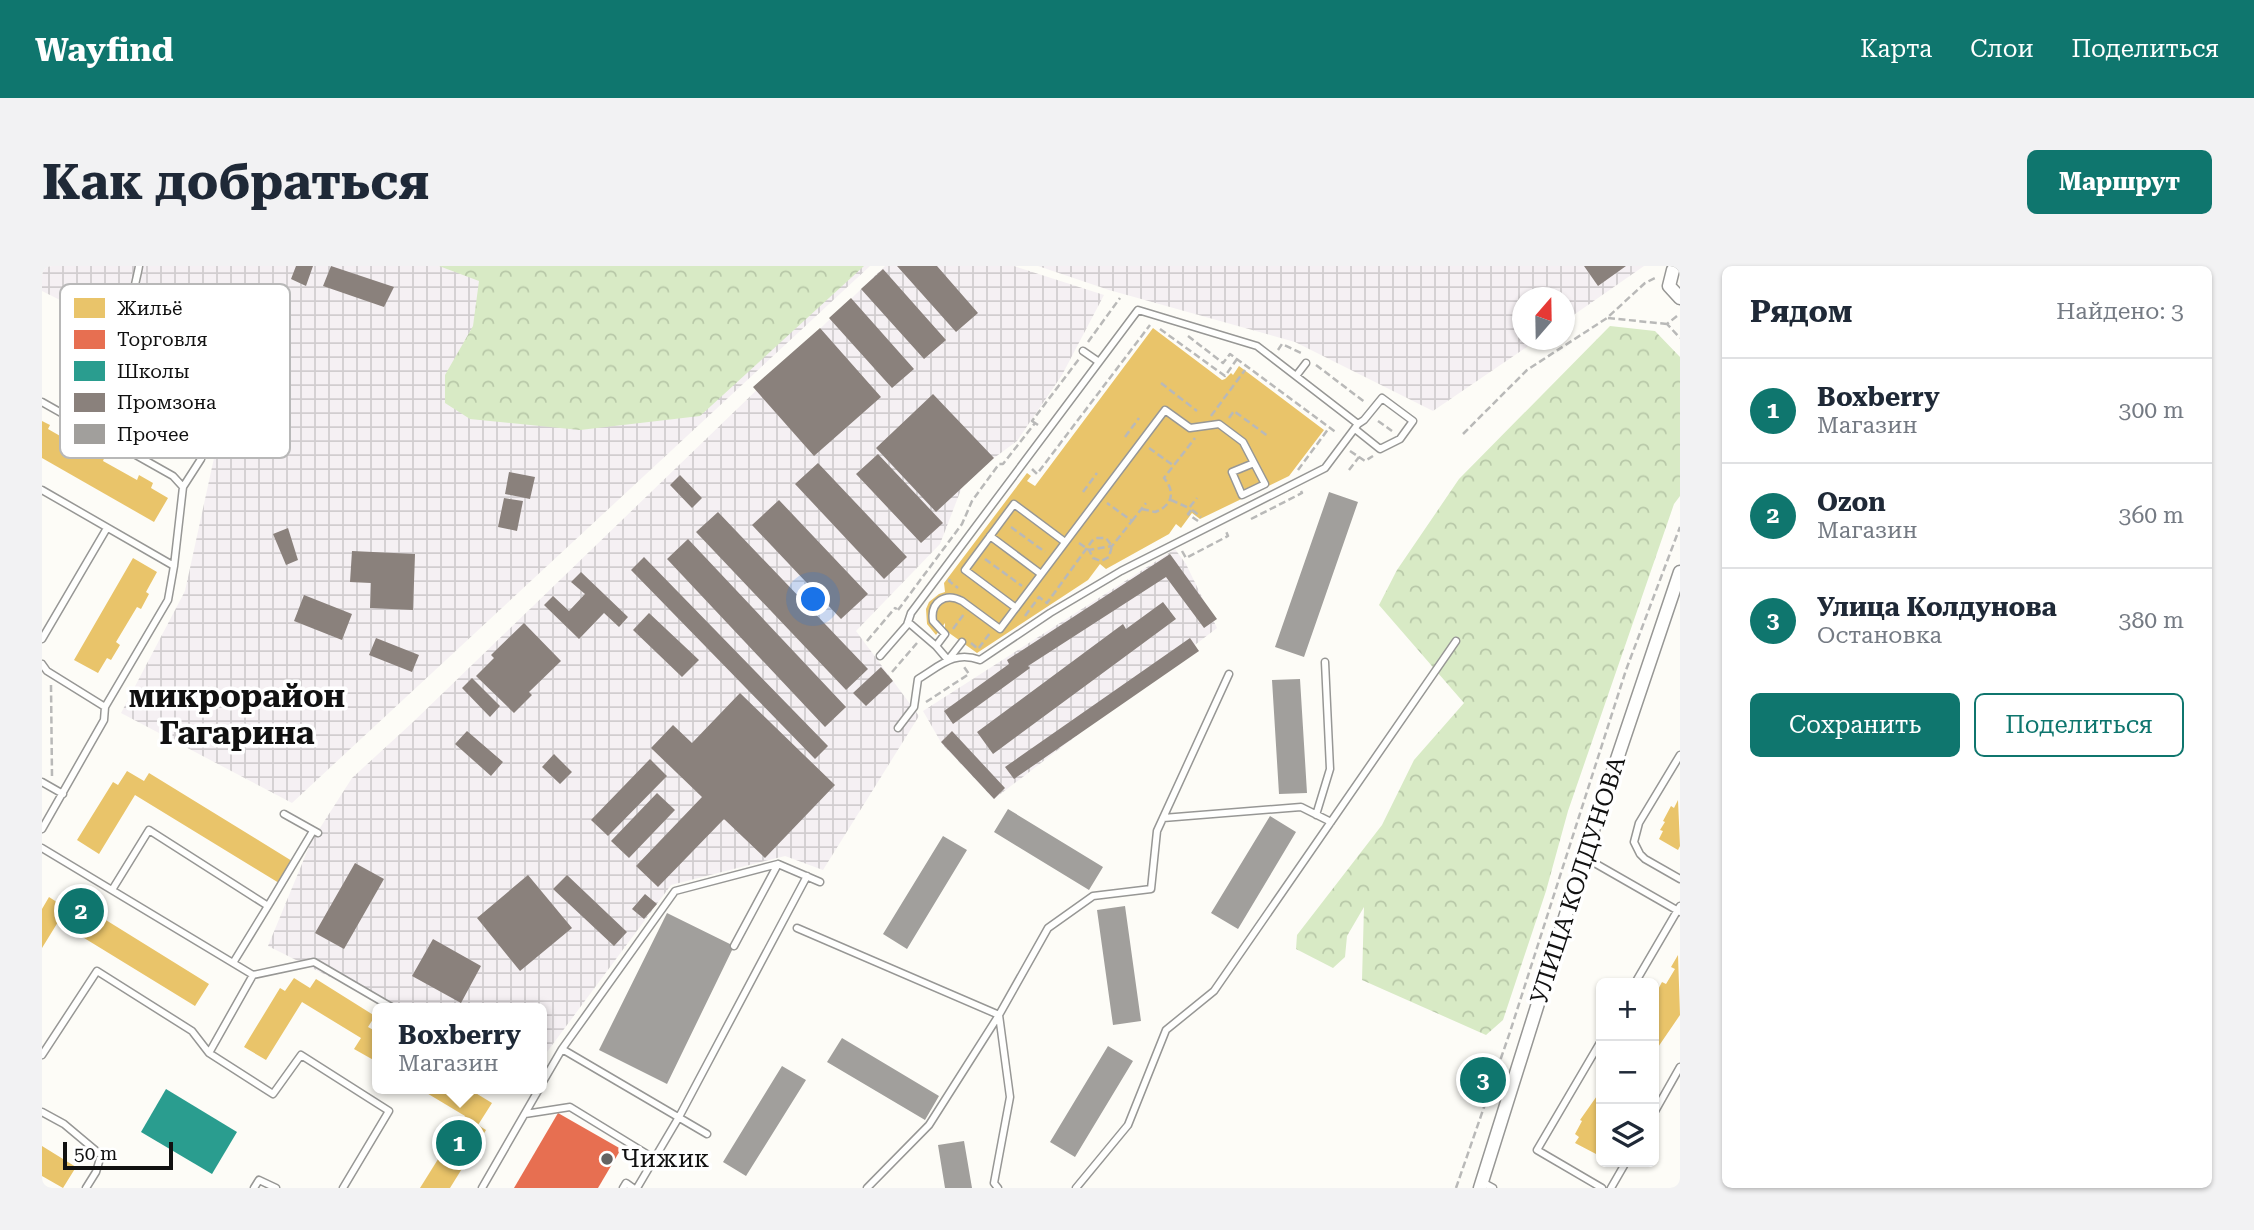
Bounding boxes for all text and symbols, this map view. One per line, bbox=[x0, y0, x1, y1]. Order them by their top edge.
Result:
text: Wayfind bbox=[35, 30, 174, 69]
text: Карта bbox=[1860, 35, 1932, 63]
text: Слои bbox=[1970, 35, 2033, 63]
text: Поделиться bbox=[2071, 35, 2219, 63]
button: Маршрут bbox=[2027, 150, 2212, 214]
text: Как добраться bbox=[42, 154, 429, 211]
legend bbox=[60, 284, 290, 458]
north arrow bbox=[1512, 287, 1575, 350]
text: Рядом bbox=[1750, 294, 1852, 329]
text: Жильё bbox=[117, 297, 183, 320]
text: Найдено: 3 bbox=[2056, 298, 2184, 325]
text: Торговля bbox=[117, 328, 208, 351]
text: Школы bbox=[117, 360, 190, 383]
text: Boxberry bbox=[1817, 382, 1940, 412]
text: Промзона bbox=[117, 391, 217, 414]
text: 1 bbox=[1767, 397, 1779, 424]
text: 300 m bbox=[2119, 397, 2184, 424]
text: Магазин bbox=[1817, 412, 1917, 439]
text: Прочее bbox=[117, 423, 189, 446]
text: Ozon bbox=[1817, 487, 1886, 517]
text: 2 bbox=[1767, 502, 1779, 529]
text: 360 m bbox=[2119, 502, 2184, 529]
text: Магазин bbox=[1817, 517, 1917, 544]
your location bbox=[796, 582, 830, 616]
text: Улица Колдунова bbox=[1817, 592, 2057, 622]
text: 3 bbox=[1767, 607, 1779, 634]
text: 380 m bbox=[2119, 607, 2184, 634]
text: Остановка bbox=[1817, 622, 1942, 649]
district label: микрорайон Гагарина bbox=[129, 677, 345, 752]
button: Сохранить bbox=[1750, 693, 1960, 757]
button: Поделиться bbox=[1974, 693, 2184, 757]
street label: УЛИЦА КОЛДУНОВА bbox=[1525, 753, 1631, 1007]
pin: 2 bbox=[58, 885, 104, 937]
map controls bbox=[1596, 978, 1659, 1167]
button: + bbox=[1596, 978, 1659, 1041]
popup bbox=[372, 1003, 547, 1094]
text: Boxberry bbox=[398, 1020, 521, 1050]
button: − bbox=[1596, 1041, 1659, 1104]
text: Магазин bbox=[398, 1050, 498, 1077]
pin: 3 bbox=[1460, 1054, 1506, 1106]
button: layers bbox=[1596, 1104, 1659, 1167]
pin: 1 bbox=[436, 1117, 482, 1169]
scale bar bbox=[63, 1139, 173, 1171]
text: 50 m bbox=[74, 1142, 117, 1165]
place label: Чижик bbox=[621, 1145, 709, 1173]
marker: Чижик bbox=[599, 1151, 615, 1167]

